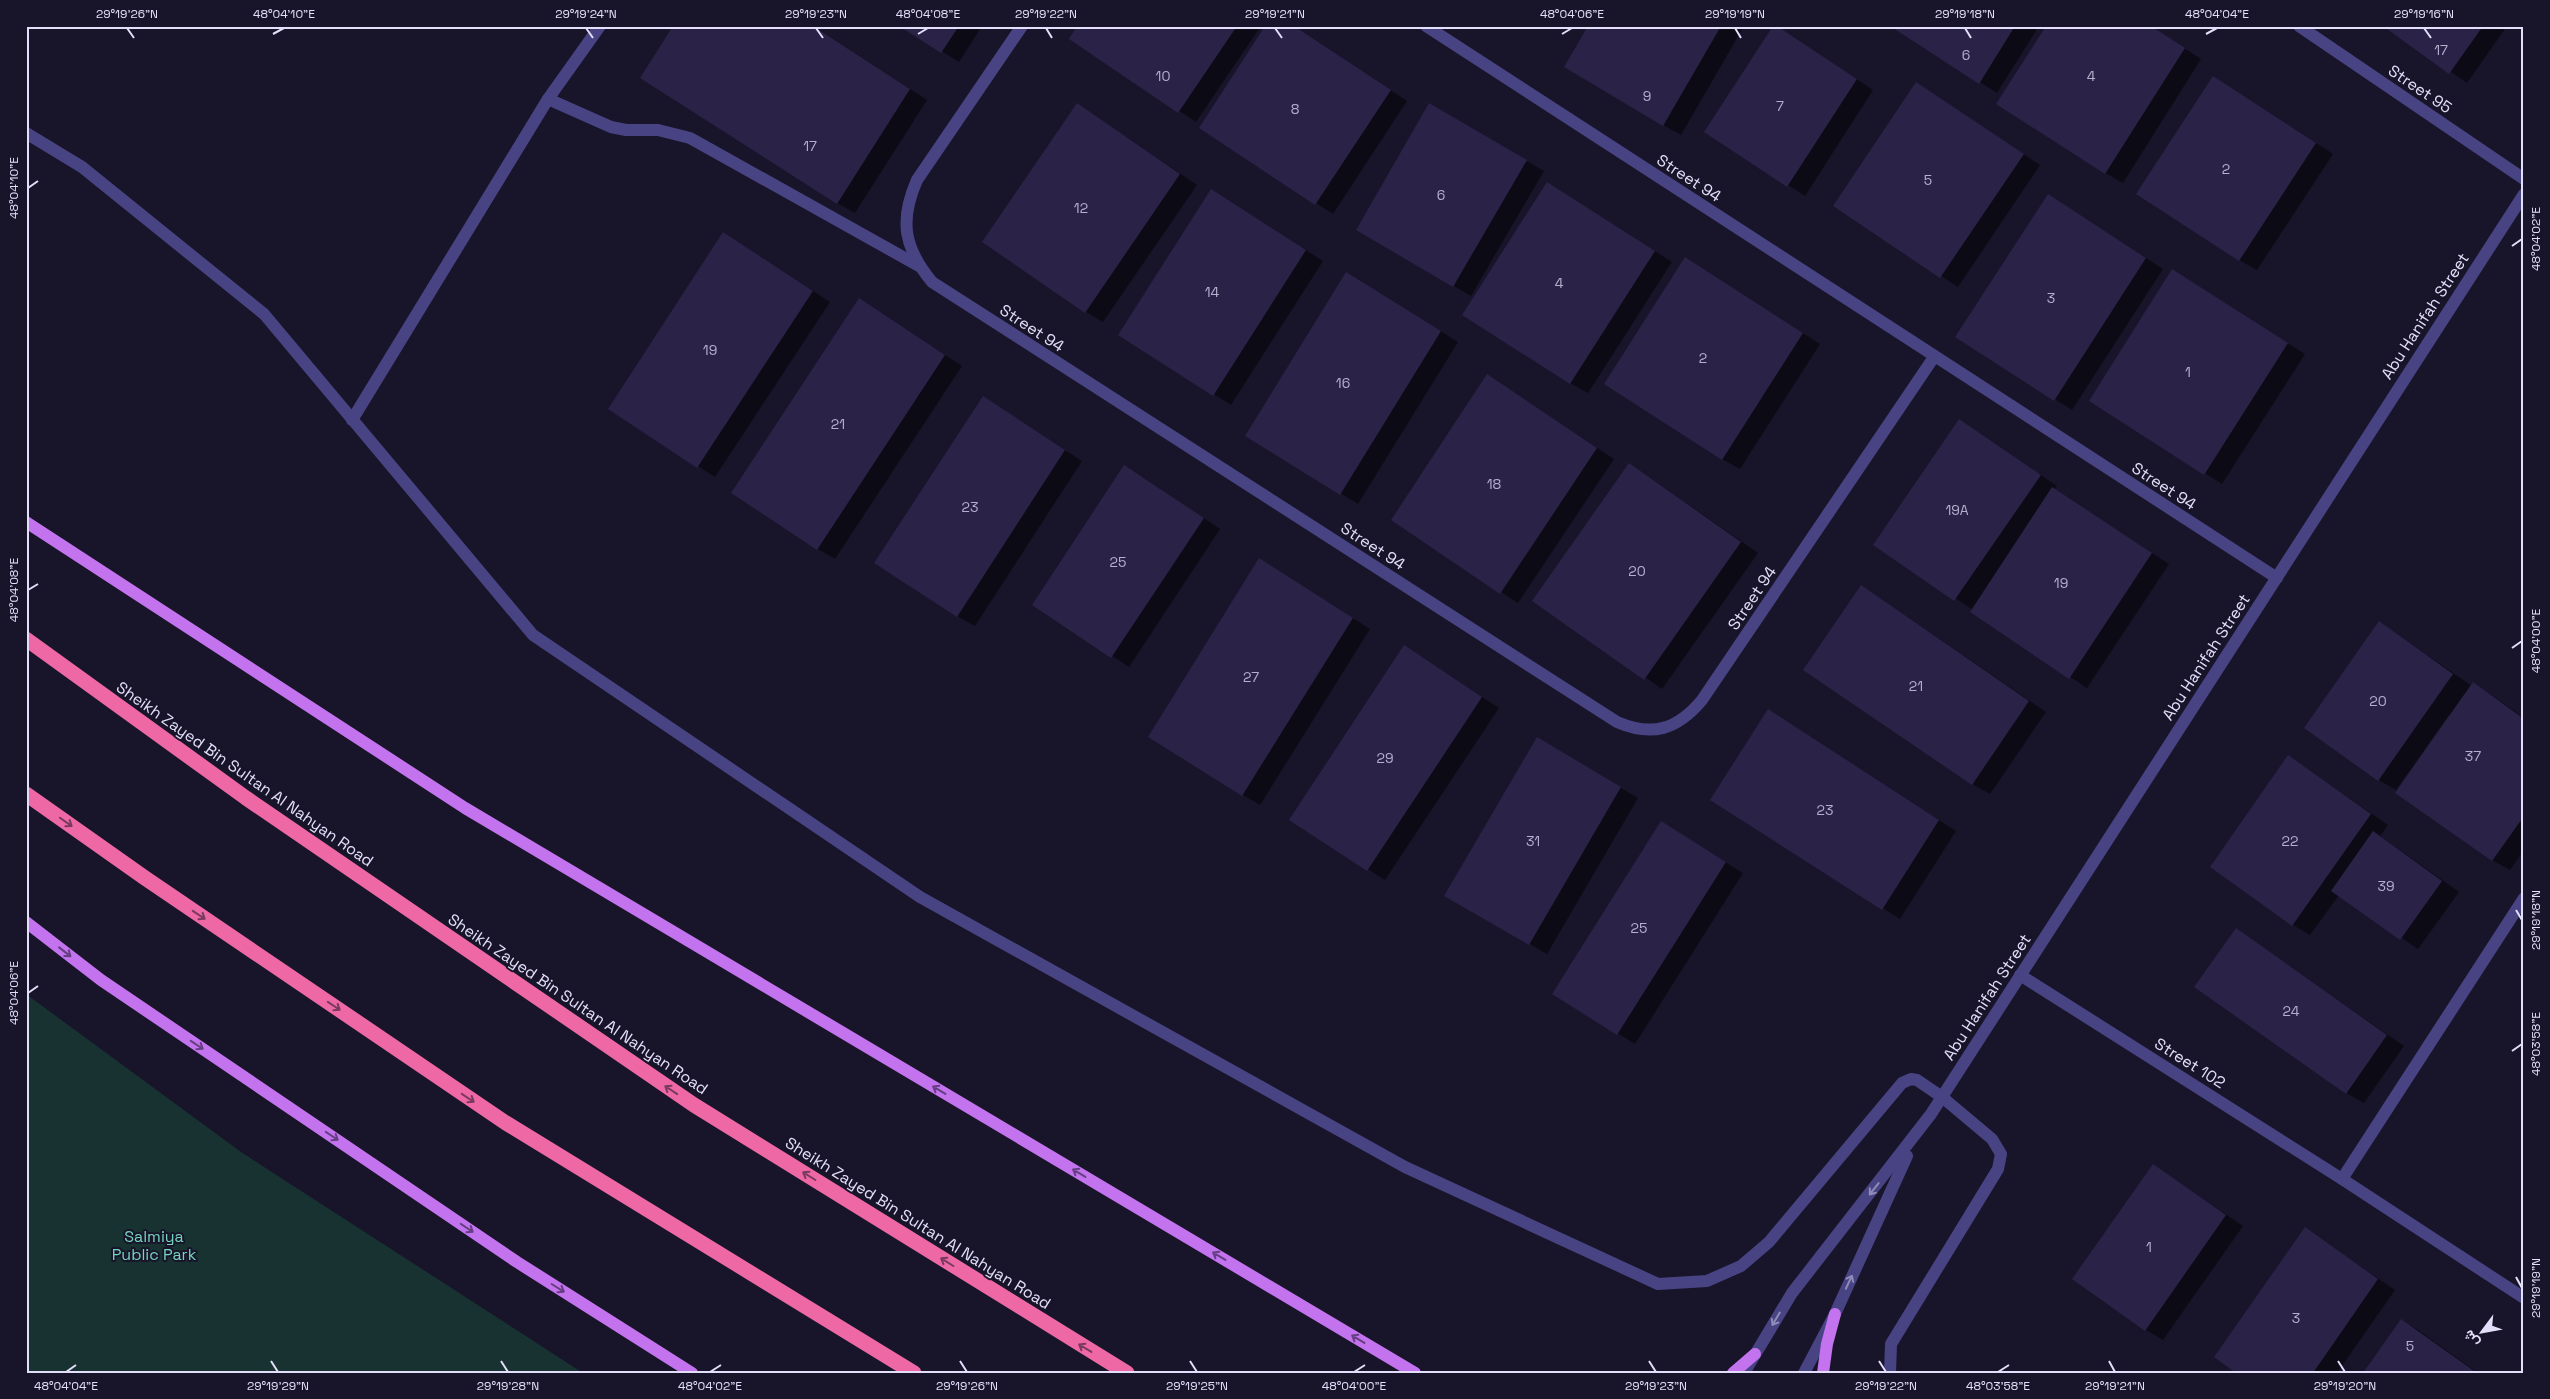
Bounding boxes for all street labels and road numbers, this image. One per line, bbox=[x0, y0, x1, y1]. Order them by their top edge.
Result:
street label: Street 95 bbox=[2384, 60, 2456, 118]
street label: Street 94 bbox=[1653, 149, 1725, 207]
street label: Abu Hanifah Street bbox=[2376, 249, 2474, 383]
street label: Street 94 bbox=[996, 299, 1068, 357]
street label: Street 94 bbox=[2128, 457, 2200, 515]
street label: Street 94 bbox=[1337, 517, 1409, 575]
street label: Street 94 bbox=[1723, 562, 1781, 634]
street label: Abu Hanifah Street bbox=[2157, 590, 2255, 724]
street label: Sheikh Zayed Bin Sultan Al Nahyan Road bbox=[112, 677, 378, 871]
street label: Sheikh Zayed Bin Sultan Al Nahyan Road bbox=[444, 909, 712, 1099]
street label: Abu Hanifah Street bbox=[1938, 930, 2036, 1064]
street label: Street 102 bbox=[2151, 1033, 2229, 1093]
street label: Sheikh Zayed Bin Sultan Al Nahyan Road bbox=[781, 1132, 1055, 1314]

